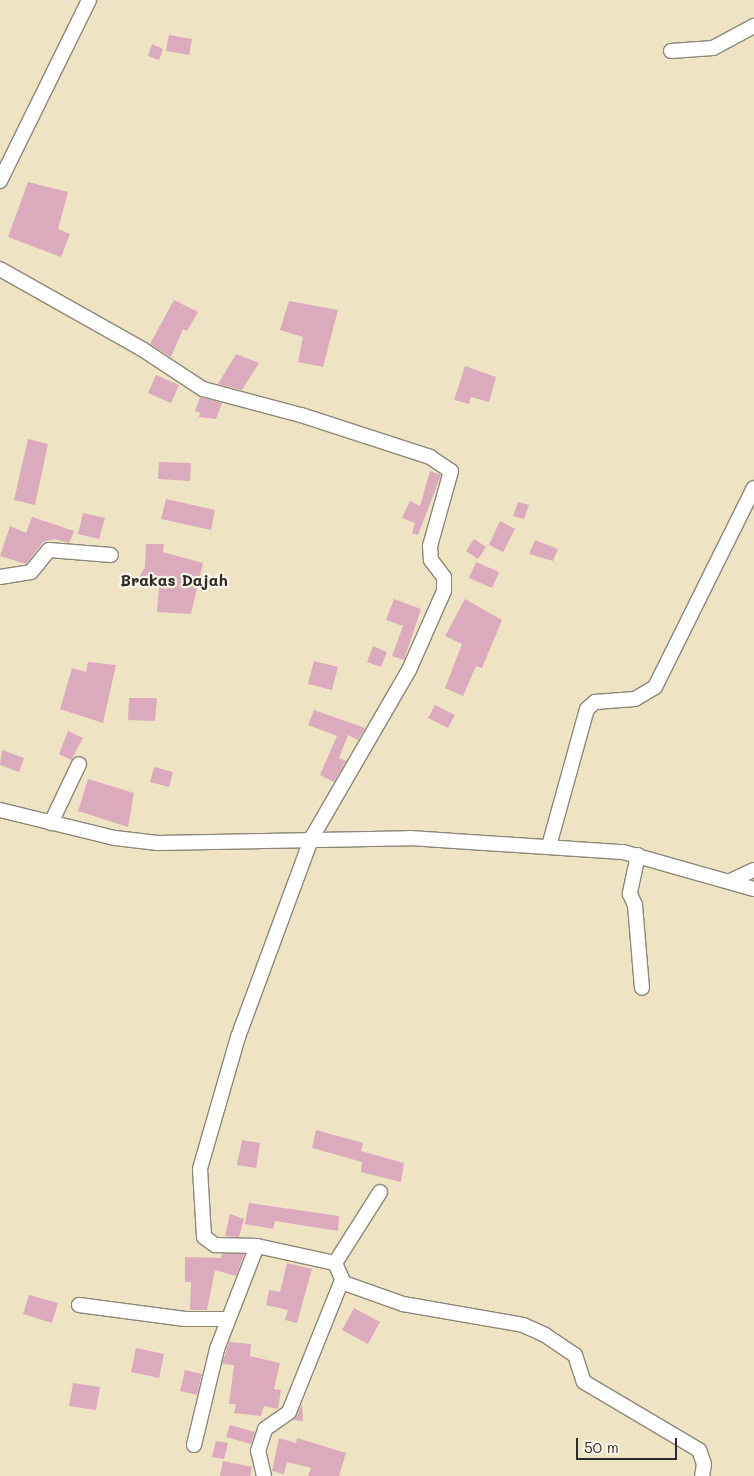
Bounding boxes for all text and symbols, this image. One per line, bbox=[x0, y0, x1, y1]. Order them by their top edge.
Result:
district label: Brakas Dajah bbox=[120, 570, 228, 590]
scale bar bbox=[579, 1428, 680, 1460]
text: 50 m bbox=[584, 1437, 619, 1457]

